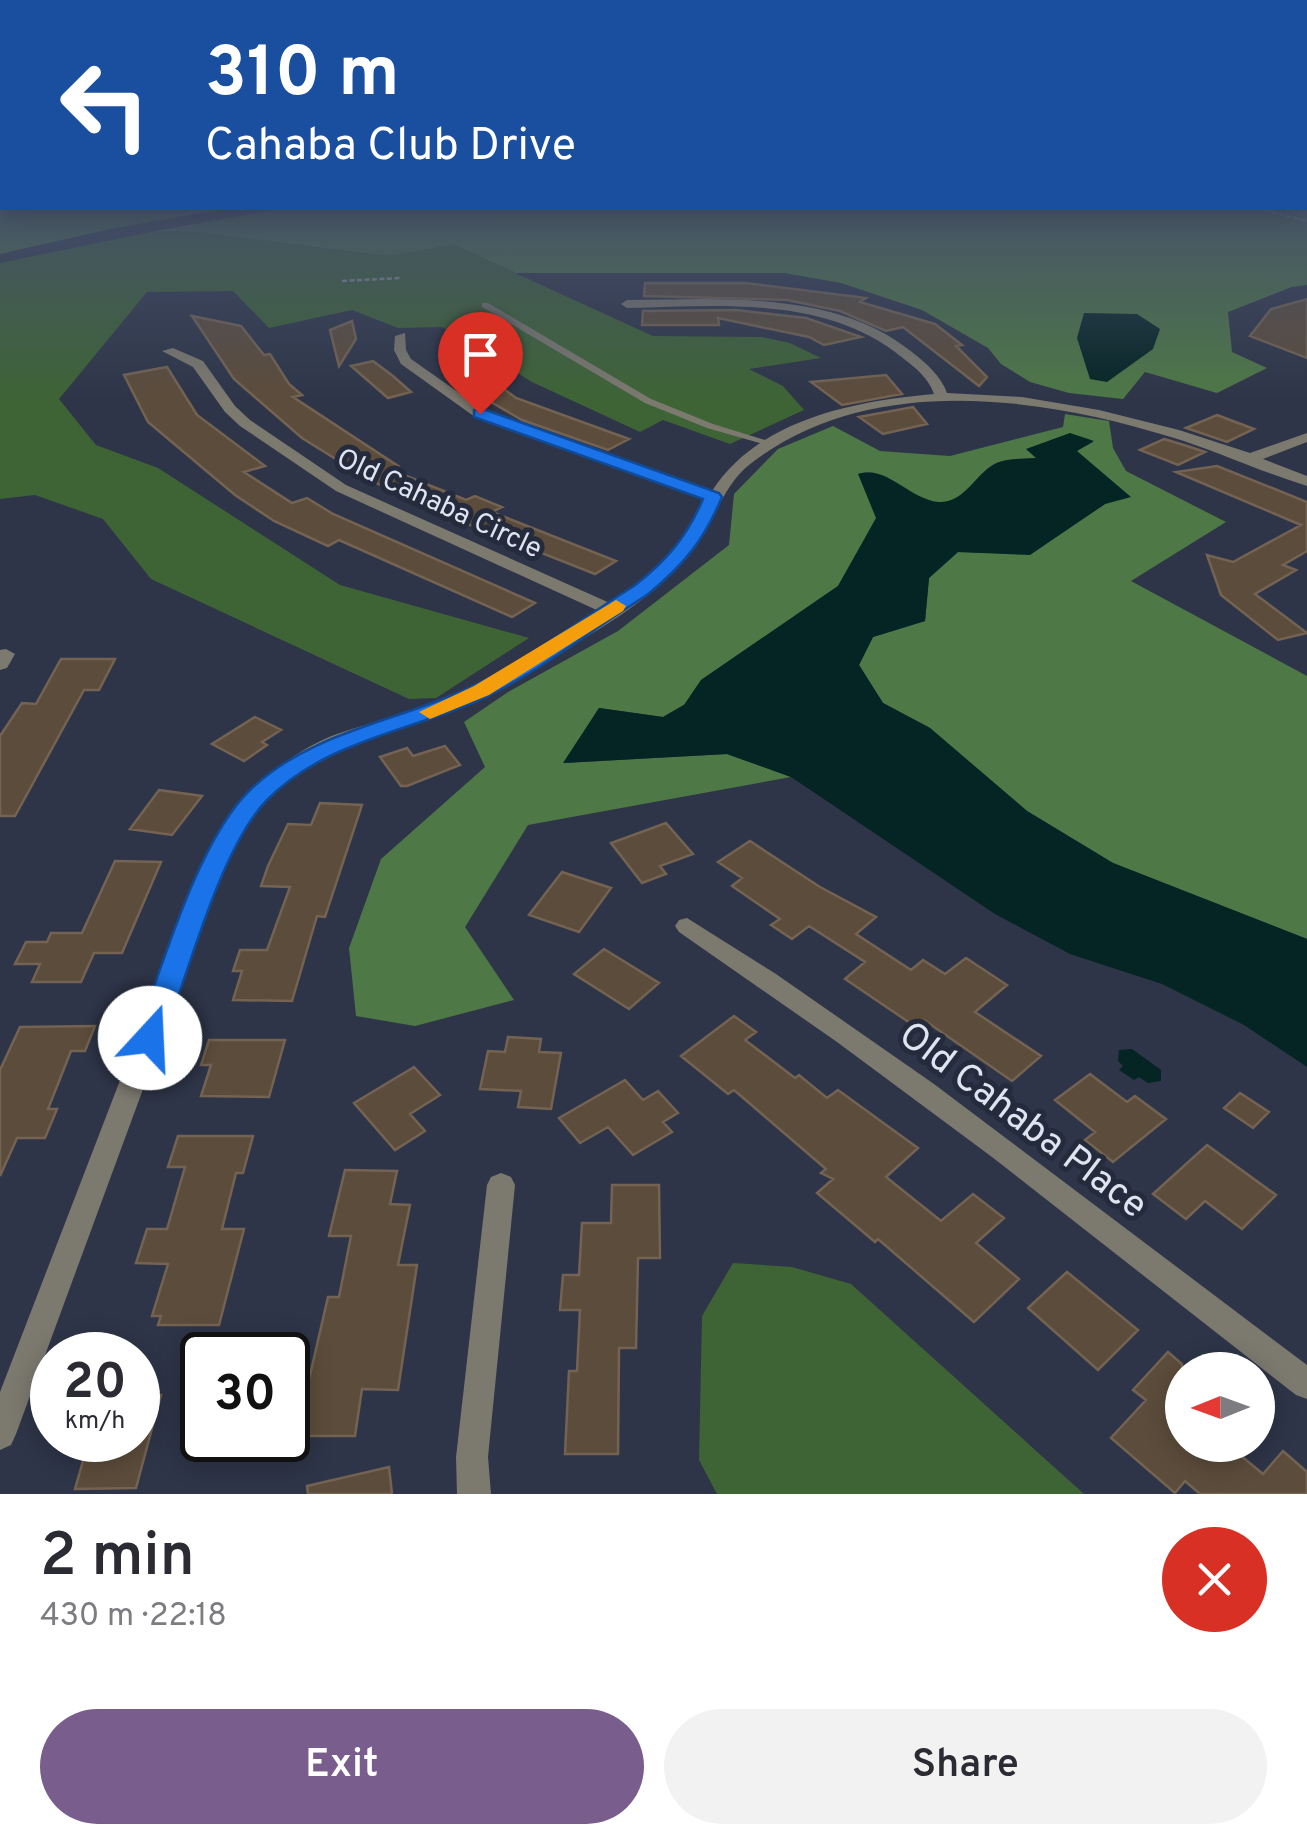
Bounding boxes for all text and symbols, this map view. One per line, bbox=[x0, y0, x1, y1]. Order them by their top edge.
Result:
text: 310 m bbox=[205, 32, 400, 121]
icon: left bbox=[40, 40, 170, 170]
text: Cahaba Club Drive bbox=[205, 119, 576, 176]
pin bbox=[438, 312, 523, 415]
icon: arrive bbox=[453, 327, 508, 382]
street label: Old Cahaba Circle bbox=[330, 441, 547, 568]
position arrow bbox=[98, 986, 202, 1090]
street label: Old Cahaba Place bbox=[888, 1012, 1156, 1231]
speed limit sign: 30 bbox=[180, 1332, 310, 1462]
north arrow bbox=[1165, 1352, 1275, 1462]
map controls bbox=[1165, 1352, 1275, 1462]
text: 20 bbox=[63, 1353, 127, 1416]
text: km/h bbox=[65, 1406, 125, 1438]
text: 2 min bbox=[40, 1521, 195, 1597]
button: close bbox=[1162, 1527, 1267, 1632]
text: 430 m · 22:18 bbox=[40, 1597, 227, 1637]
button: Exit bbox=[40, 1709, 644, 1824]
button: Share bbox=[664, 1709, 1267, 1824]

